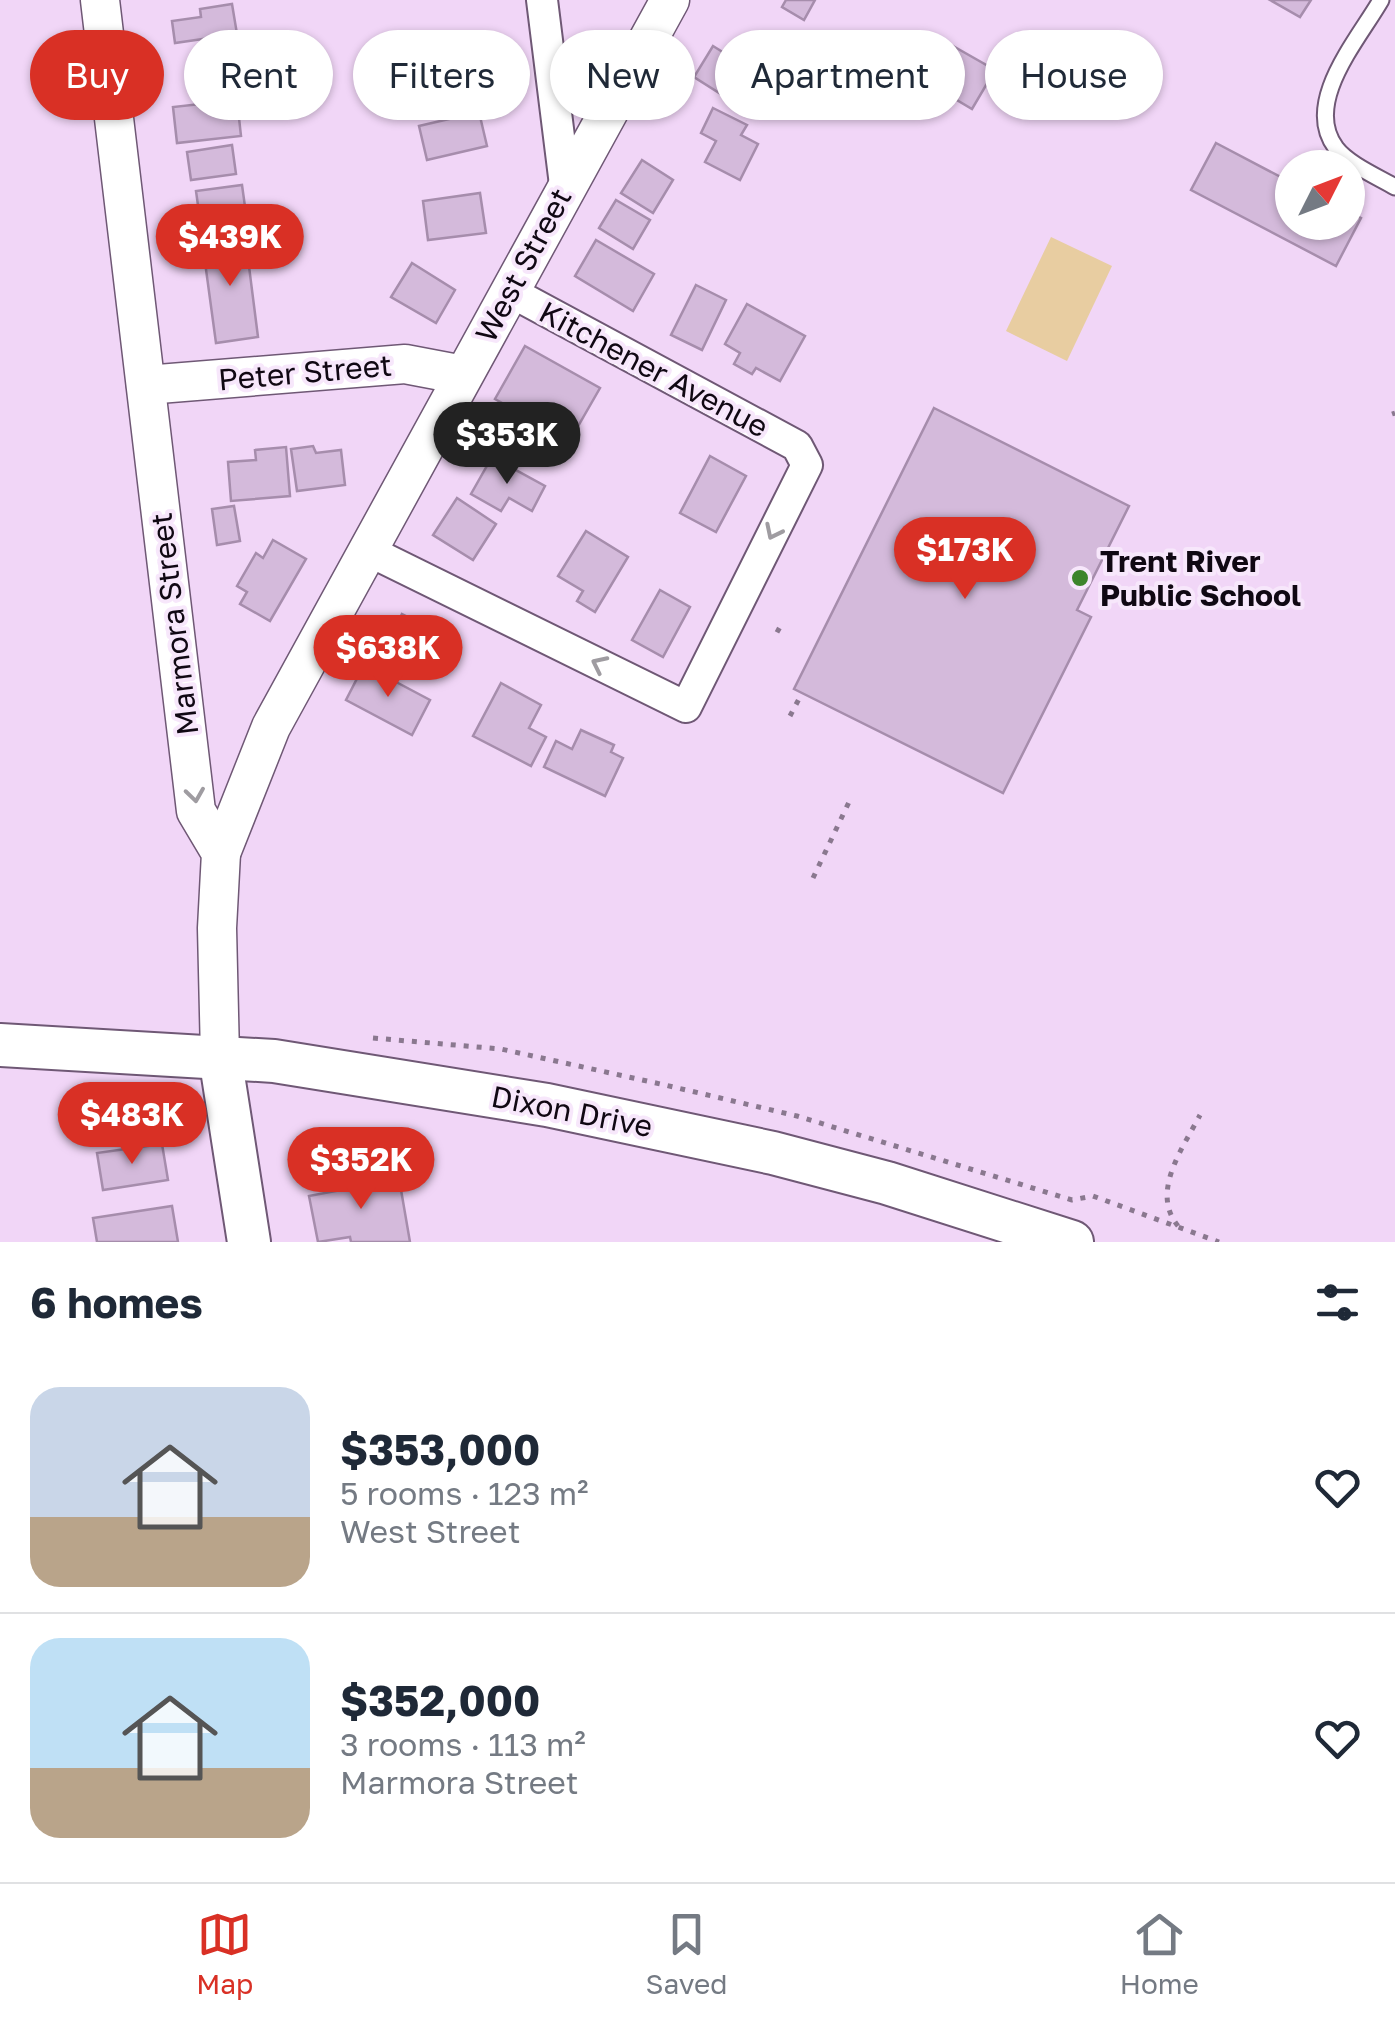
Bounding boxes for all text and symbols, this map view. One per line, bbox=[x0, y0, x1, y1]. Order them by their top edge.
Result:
chip: Buy bbox=[30, 30, 164, 120]
chip: Rent bbox=[184, 30, 333, 120]
chip: Filters bbox=[353, 30, 530, 120]
chip: New bbox=[550, 30, 695, 120]
chip: Apartment bbox=[715, 30, 965, 120]
chip: House bbox=[985, 30, 1163, 120]
north arrow bbox=[1275, 150, 1365, 240]
map controls bbox=[1275, 150, 1365, 240]
street label: West Street bbox=[467, 182, 579, 348]
pin: $439K bbox=[160, 204, 300, 289]
text: $439K bbox=[178, 217, 282, 255]
street label: Kitchener Avenue bbox=[533, 294, 775, 444]
street label: Peter Street bbox=[217, 346, 393, 398]
pin: $353K bbox=[437, 402, 577, 487]
text: $353K bbox=[455, 415, 559, 453]
street label: Marmora Street bbox=[143, 511, 205, 737]
pin: $173K bbox=[895, 517, 1035, 602]
one-way arrow bbox=[766, 522, 785, 540]
text: $173K bbox=[916, 530, 1014, 568]
place label: Trent River Public School bbox=[1100, 543, 1301, 613]
marker: Trent River Public School bbox=[1069, 567, 1091, 589]
pin: $638K bbox=[318, 615, 458, 700]
text: $638K bbox=[336, 628, 440, 666]
one-way arrow bbox=[591, 656, 609, 676]
one-way arrow bbox=[183, 787, 204, 803]
street label: Dixon Drive bbox=[488, 1078, 656, 1144]
pin: $483K bbox=[62, 1082, 202, 1167]
text: $483K bbox=[80, 1095, 184, 1133]
pin: $352K bbox=[291, 1127, 431, 1212]
text: $352K bbox=[309, 1140, 413, 1178]
icon: filters bbox=[1310, 1275, 1365, 1330]
text: 6 homes bbox=[30, 1277, 203, 1327]
text: $353,000 bbox=[340, 1424, 540, 1474]
icon: home bbox=[110, 1427, 230, 1547]
icon: heart bbox=[1310, 1460, 1365, 1515]
text: 5 rooms · 123 m² bbox=[340, 1474, 589, 1512]
text: West Street bbox=[340, 1512, 520, 1550]
text: $352,000 bbox=[340, 1675, 540, 1725]
icon: home bbox=[110, 1678, 230, 1798]
icon: heart bbox=[1310, 1711, 1365, 1766]
text: 3 rooms · 113 m² bbox=[340, 1725, 586, 1763]
text: Marmora Street bbox=[340, 1763, 579, 1801]
tab: Map bbox=[196, 1907, 253, 2000]
tab: Saved bbox=[646, 1907, 727, 2000]
tab: Home bbox=[1120, 1907, 1199, 2000]

